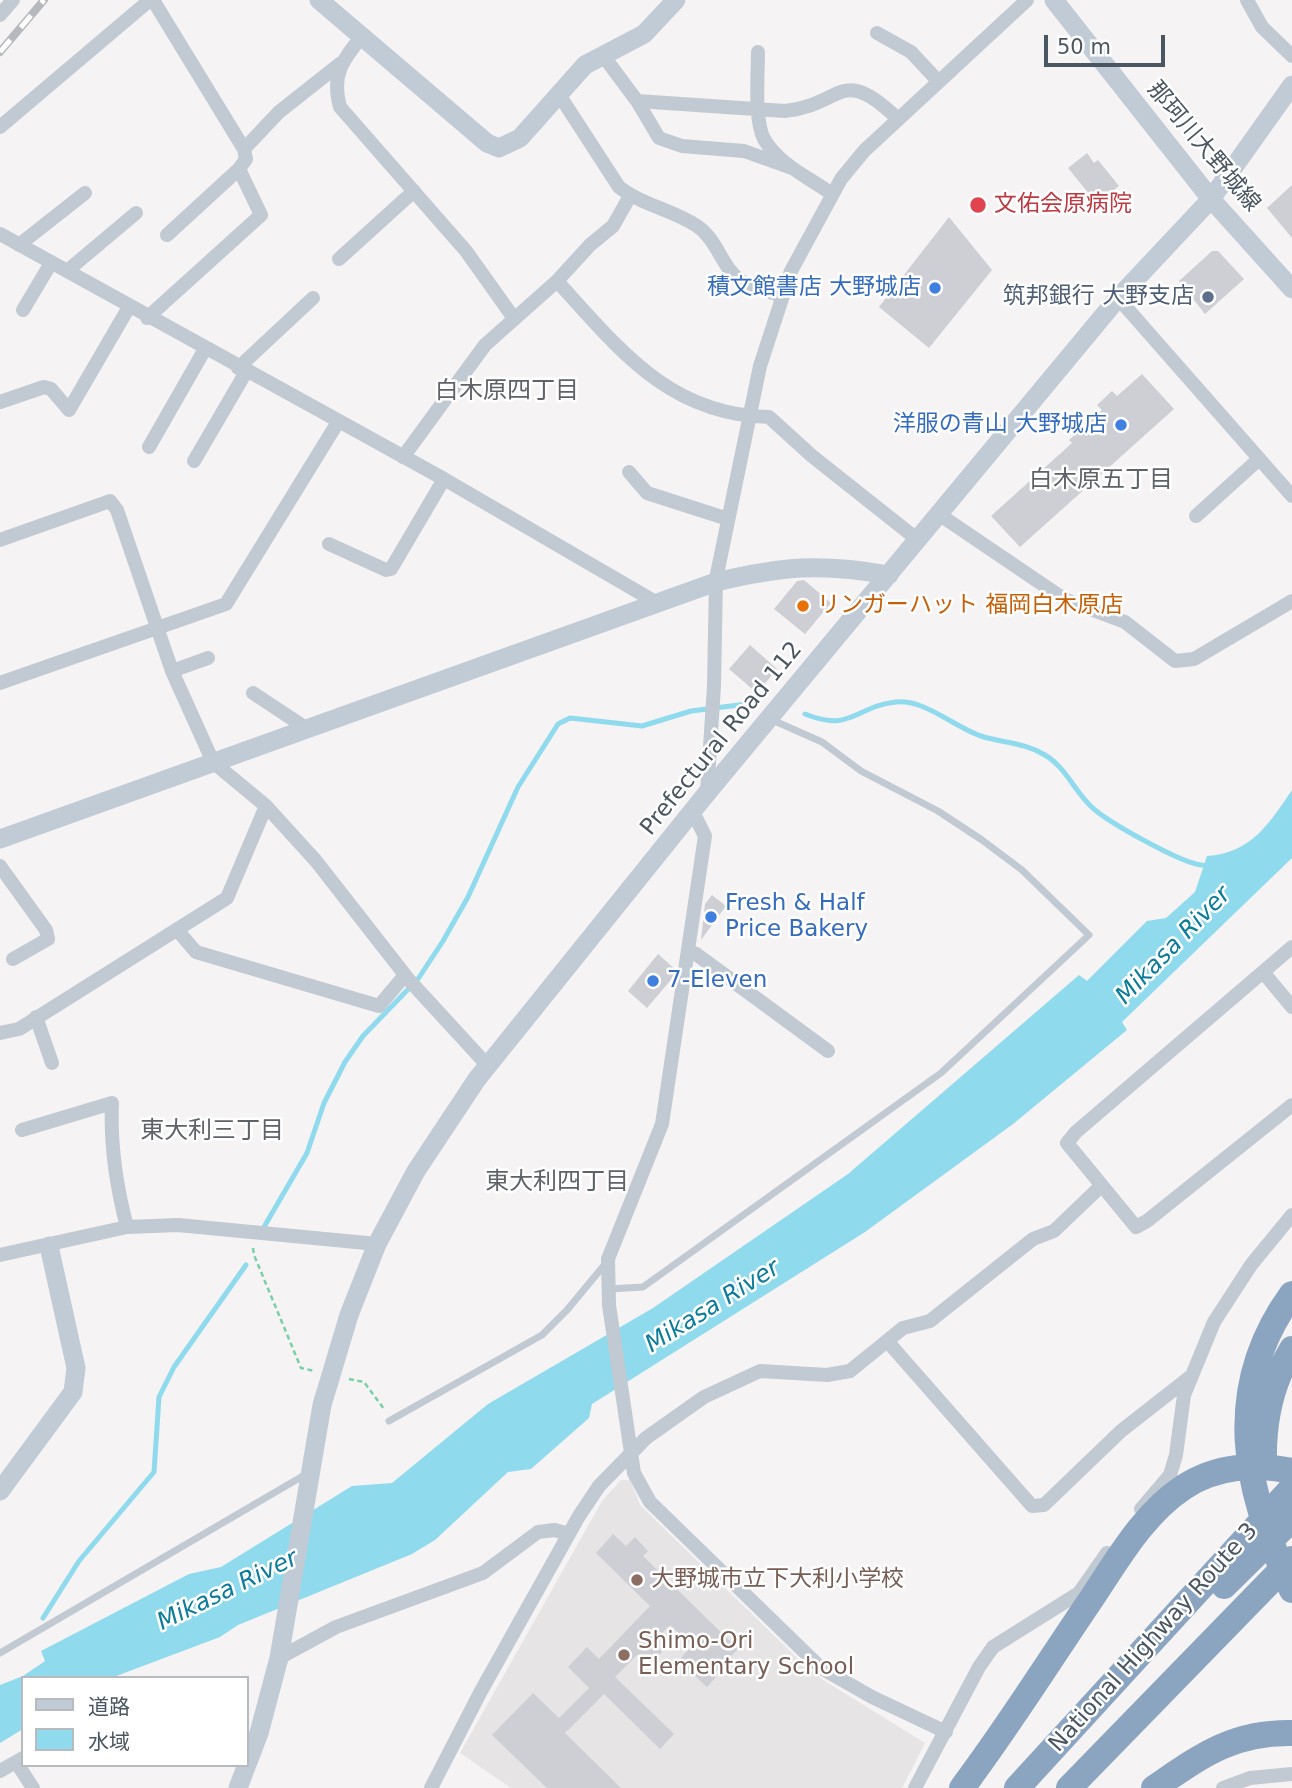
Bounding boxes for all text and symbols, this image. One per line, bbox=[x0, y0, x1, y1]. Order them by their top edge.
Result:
scale bar bbox=[1047, 21, 1168, 65]
text: 50 m bbox=[1057, 35, 1111, 59]
street label: 那珂川大野城線 bbox=[1141, 76, 1265, 218]
place label: 文佑会原病院 bbox=[994, 191, 1132, 219]
marker: 文佑会原病院 bbox=[968, 195, 988, 215]
place label: 積文館書店 大野城店 bbox=[707, 274, 921, 302]
marker: 積文館書店 大野城店 bbox=[927, 280, 943, 296]
place label: 筑邦銀行 大野支店 bbox=[1003, 283, 1194, 311]
marker: 筑邦銀行 大野支店 bbox=[1200, 289, 1216, 305]
district label: 白木原四丁目 bbox=[435, 378, 579, 406]
place label: 洋服の青山 大野城店 bbox=[893, 411, 1107, 439]
marker: 洋服の青山 大野城店 bbox=[1113, 417, 1129, 433]
district label: 白木原五丁目 bbox=[1029, 467, 1173, 495]
place label: リンガーハット 福岡白木原店 bbox=[817, 592, 1123, 620]
marker: リンガーハット 福岡白木原店 bbox=[795, 598, 811, 614]
street label: Prefectural Road 112 bbox=[635, 637, 809, 841]
water label: Mikasa River bbox=[1111, 881, 1237, 1011]
place label: Fresh & Half Price Bakery bbox=[725, 890, 868, 944]
marker: Fresh & Half Price Bakery bbox=[703, 909, 719, 925]
place label: 7-Eleven bbox=[667, 967, 767, 995]
marker: 7-Eleven bbox=[645, 973, 661, 989]
district label: 東大利三丁目 bbox=[140, 1118, 284, 1146]
district label: 東大利四丁目 bbox=[485, 1169, 629, 1197]
water label: Mikasa River bbox=[640, 1254, 786, 1360]
street label: National Highway Route 3 bbox=[1044, 1518, 1264, 1758]
water label: Mikasa River bbox=[153, 1545, 303, 1637]
place label: 大野城市立下大利小学校 bbox=[651, 1566, 904, 1594]
marker: 大野城市立下大利小学校 bbox=[629, 1572, 645, 1588]
place label: Shimo-Ori Elementary School bbox=[638, 1628, 854, 1682]
marker: Shimo-Ori Elementary School bbox=[616, 1647, 632, 1663]
legend bbox=[21, 1676, 248, 1767]
text: 道路 bbox=[88, 1695, 130, 1719]
text: 水域 bbox=[88, 1730, 130, 1754]

